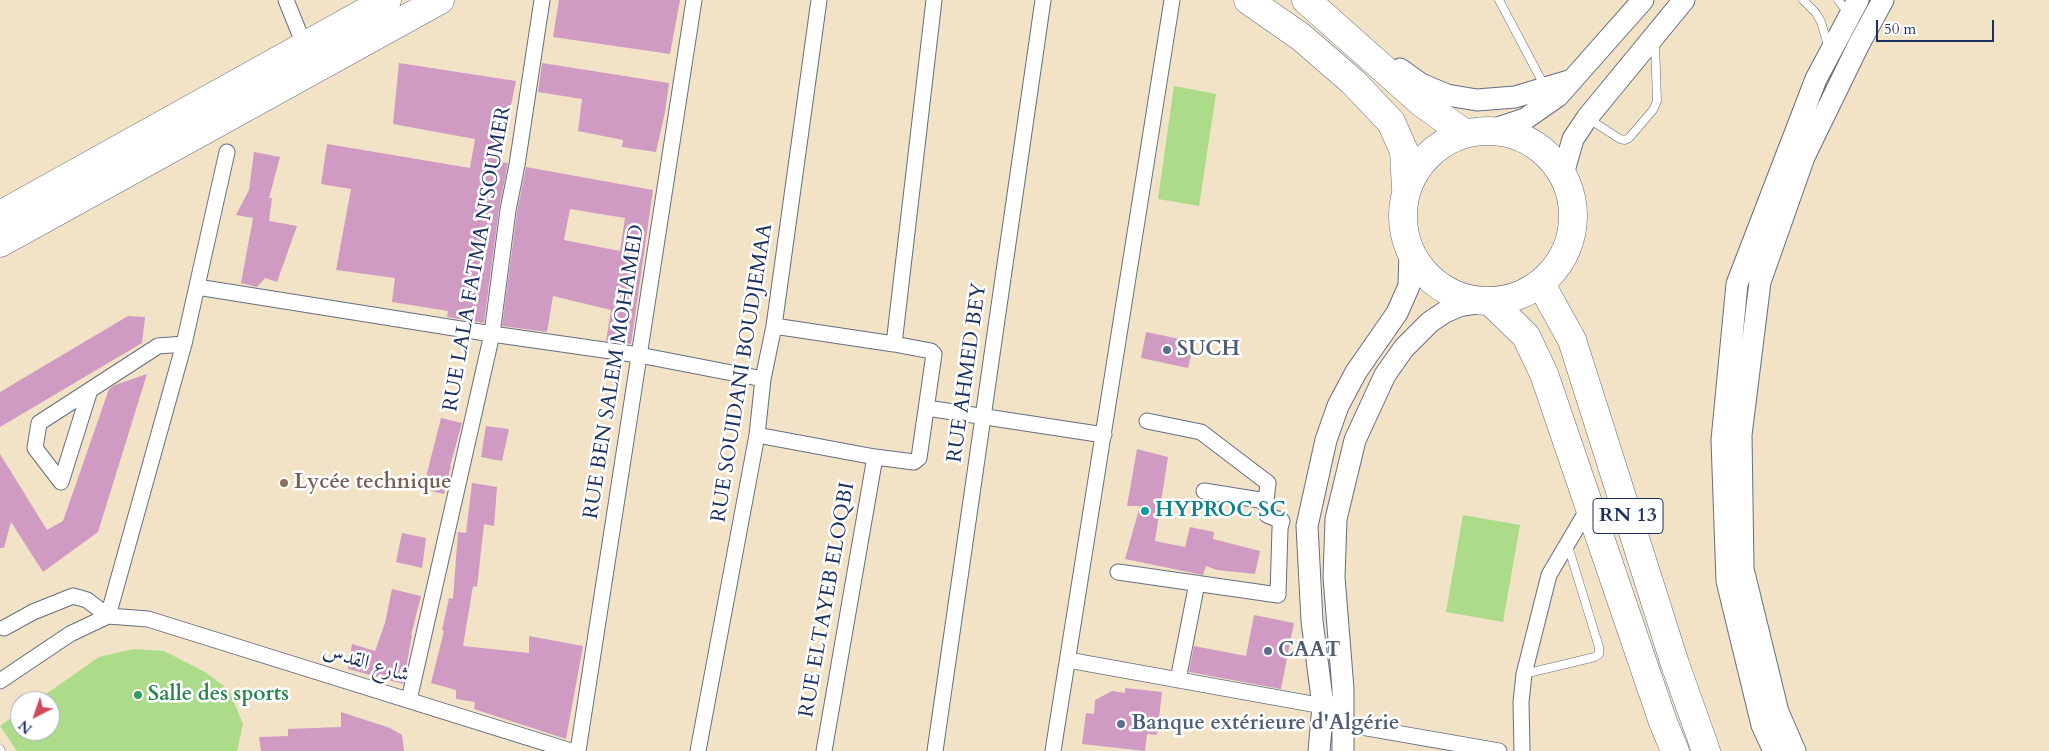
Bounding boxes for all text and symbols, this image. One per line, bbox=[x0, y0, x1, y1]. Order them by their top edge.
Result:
scale bar bbox=[1879, 10, 1996, 42]
text: 50 m bbox=[1884, 19, 1916, 39]
street label: RUE LALA FATMA N'SOUMER bbox=[439, 104, 517, 414]
street label: RUE SOUIDANI BOUDJEMAA bbox=[707, 222, 779, 524]
street label: RUE BEN SALEM MOHAMED bbox=[579, 223, 651, 521]
street label: RUE AHMED BEY bbox=[943, 282, 993, 464]
place label: SUCH bbox=[1177, 337, 1240, 363]
marker: SUCH bbox=[1161, 344, 1173, 356]
place label: Lycée technique bbox=[294, 470, 452, 496]
marker: Lycée technique bbox=[278, 477, 290, 489]
street label: RUE ELTAYEB ELOQBI bbox=[795, 481, 861, 719]
place label: HYPROC SC bbox=[1155, 498, 1286, 524]
road number: RN 13 bbox=[1593, 498, 1663, 534]
marker: HYPROC SC bbox=[1139, 505, 1151, 517]
place label: CAAT bbox=[1278, 638, 1341, 664]
street label: شارع القدس bbox=[320, 639, 412, 689]
marker: CAAT bbox=[1262, 645, 1274, 657]
place label: Salle des sports bbox=[148, 682, 289, 708]
marker: Salle des sports bbox=[132, 689, 144, 701]
north arrow bbox=[10, 691, 60, 741]
place label: Banque extérieure d'Algérie bbox=[1131, 711, 1399, 737]
text: N bbox=[15, 716, 36, 738]
marker: Banque extérieure d'Algérie bbox=[1115, 718, 1127, 730]

